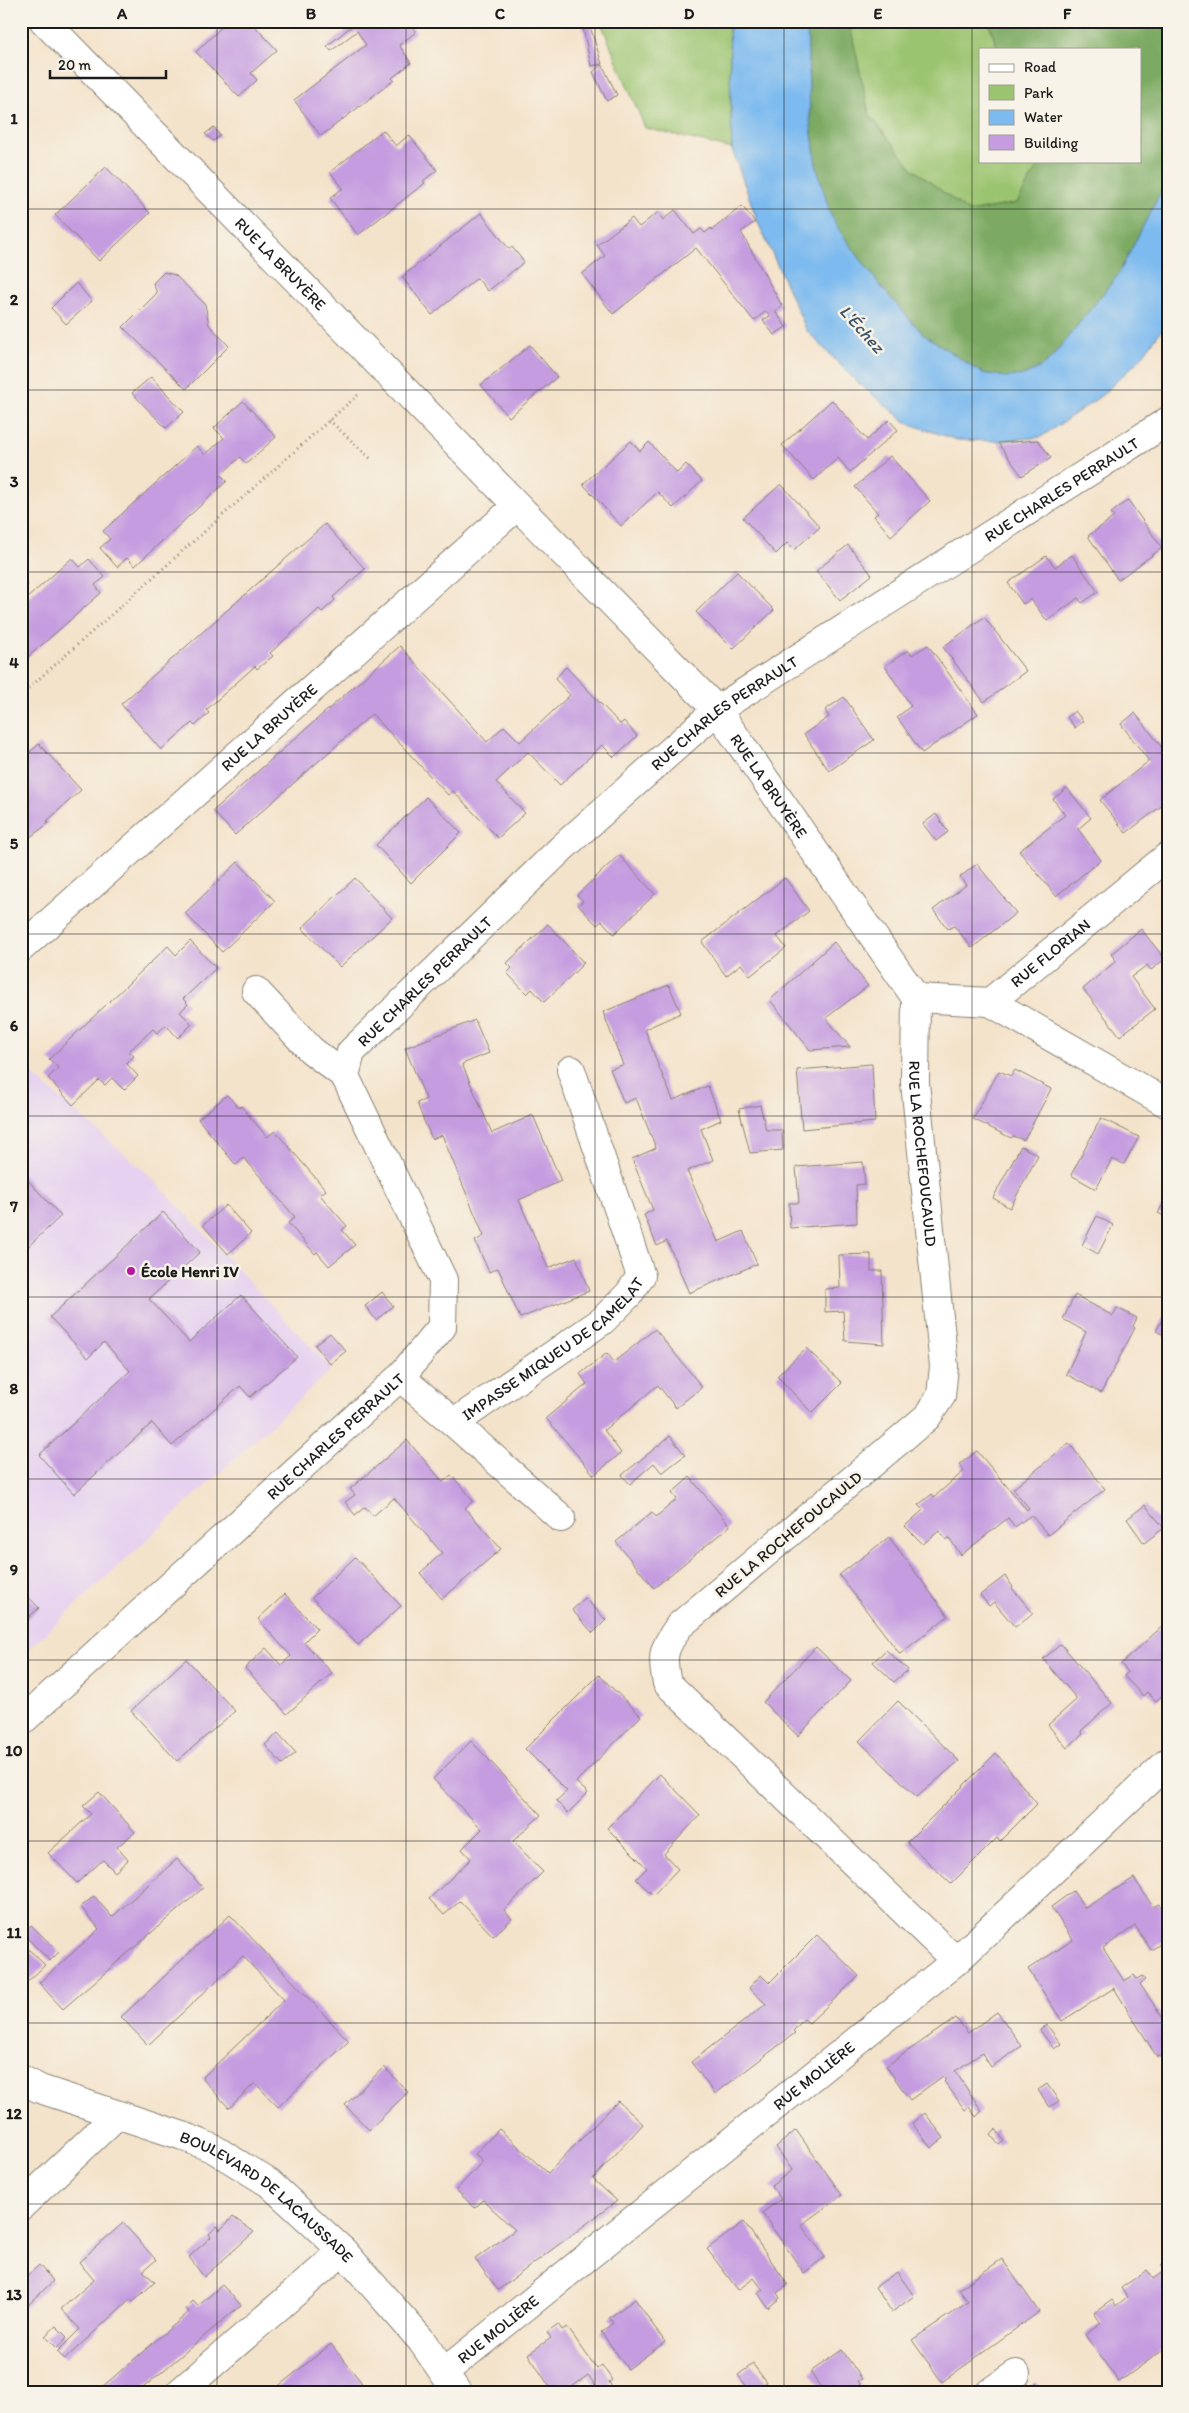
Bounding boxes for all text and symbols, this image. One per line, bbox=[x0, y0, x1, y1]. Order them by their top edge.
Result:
text: A bbox=[116, 4, 128, 23]
text: B bbox=[306, 4, 317, 23]
text: C bbox=[495, 4, 506, 23]
text: D bbox=[684, 4, 695, 23]
text: E bbox=[874, 4, 883, 23]
text: F bbox=[1063, 4, 1072, 23]
scale bar bbox=[50, 48, 166, 80]
legend bbox=[979, 48, 1142, 162]
text: 20 m bbox=[58, 56, 92, 74]
text: Road bbox=[1024, 58, 1057, 76]
text: Park bbox=[1024, 84, 1054, 102]
text: Water bbox=[1024, 108, 1063, 126]
text: 1 bbox=[10, 109, 18, 128]
text: Building bbox=[1024, 134, 1078, 152]
street label: RUE LA BRUYÈRE bbox=[231, 213, 330, 314]
text: 2 bbox=[10, 290, 19, 309]
water label: L'Échez bbox=[835, 300, 890, 359]
street label: RUE CHARLES PERRAULT bbox=[981, 433, 1142, 546]
text: 3 bbox=[10, 472, 19, 491]
street label: RUE CHARLES PERRAULT bbox=[647, 652, 801, 774]
text: 4 bbox=[9, 653, 19, 672]
street label: RUE LA BRUYÈRE bbox=[217, 680, 321, 775]
street label: RUE LA BRUYÈRE bbox=[726, 730, 811, 842]
text: 5 bbox=[10, 834, 19, 853]
street label: RUE CHARLES PERRAULT bbox=[354, 912, 496, 1051]
street label: RUE FLORIAN bbox=[1007, 915, 1094, 991]
text: 6 bbox=[10, 1016, 19, 1035]
street label: RUE LA ROCHEFOUCAULD bbox=[905, 1060, 941, 1248]
text: 7 bbox=[9, 1197, 18, 1216]
place label: École Henri IV bbox=[141, 1262, 239, 1281]
marker: École Henri IV bbox=[125, 1265, 137, 1277]
street label: IMPASSE MIQUEU DE CAMELAT bbox=[458, 1273, 648, 1425]
street label: RUE CHARLES PERRAULT bbox=[263, 1369, 408, 1504]
text: 8 bbox=[10, 1379, 19, 1398]
street label: RUE LA ROCHEFOUCAULD bbox=[711, 1467, 866, 1602]
text: 9 bbox=[10, 1560, 18, 1579]
text: 10 bbox=[5, 1741, 23, 1760]
text: 11 bbox=[7, 1923, 22, 1942]
street label: RUE MOLIÈRE bbox=[769, 2037, 858, 2114]
text: 12 bbox=[6, 2104, 23, 2123]
street label: BOULEVARD DE LACAUSSADE bbox=[177, 2127, 357, 2266]
text: 13 bbox=[6, 2285, 22, 2304]
street label: RUE MOLIÈRE bbox=[454, 2291, 543, 2368]

